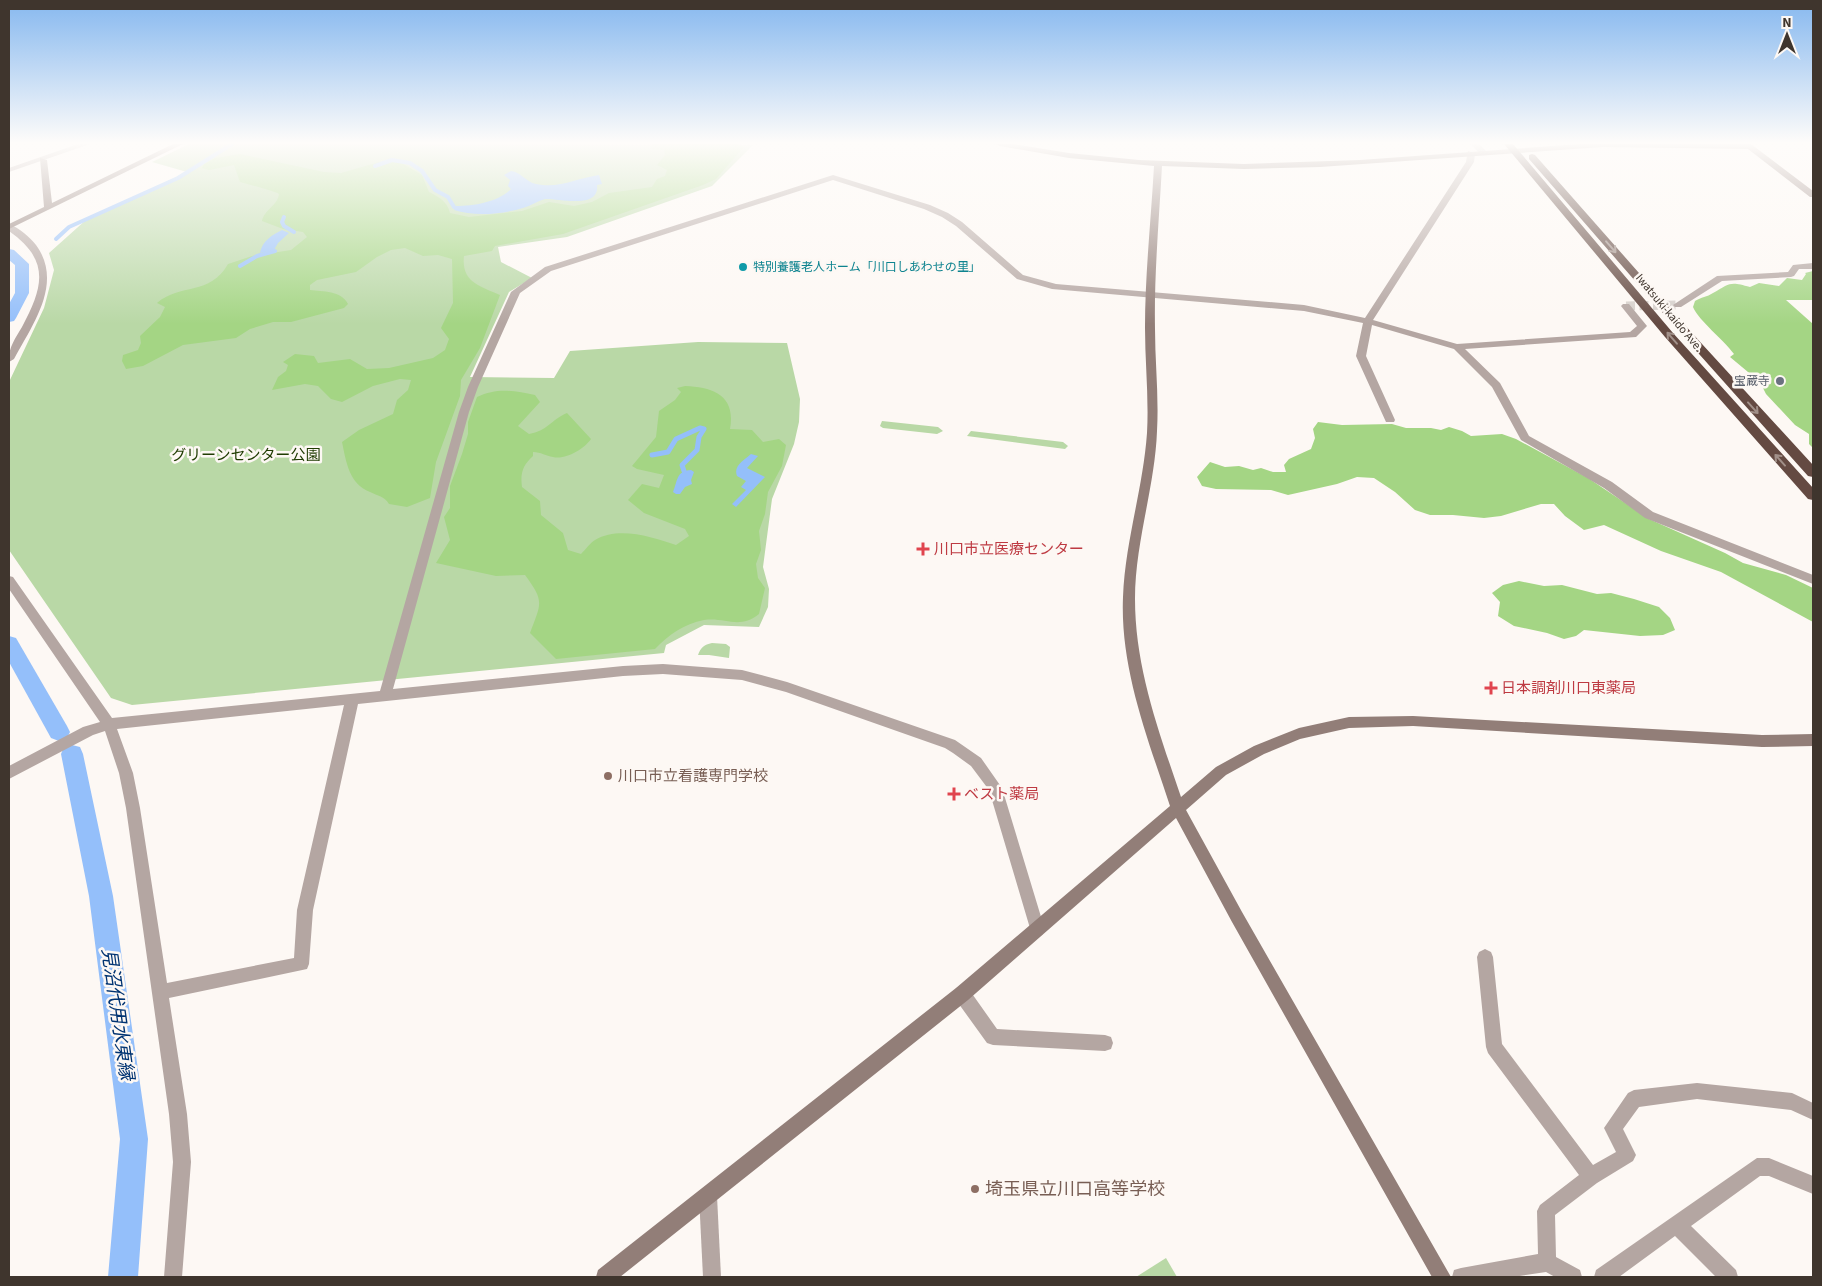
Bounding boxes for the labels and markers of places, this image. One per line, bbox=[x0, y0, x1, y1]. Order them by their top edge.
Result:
place label: 特別養護老人ホーム「川口しあわせの里」 bbox=[753, 259, 981, 276]
marker: 特別養護老人ホーム「川口しあわせの里」 bbox=[737, 261, 749, 273]
place label: 宝蔵寺 bbox=[1734, 373, 1770, 390]
marker: 宝蔵寺 bbox=[1774, 375, 1786, 387]
place label: 川口市立医療センター bbox=[934, 539, 1084, 560]
marker: 川口市立医療センター bbox=[916, 542, 930, 556]
place label: 日本調剤川口東薬局 bbox=[1501, 678, 1636, 699]
marker: 日本調剤川口東薬局 bbox=[1485, 682, 1497, 694]
place label: 川口市立看護専門学校 bbox=[618, 766, 768, 787]
marker: 川口市立看護専門学校 bbox=[602, 770, 614, 782]
place label: ベスト薬局 bbox=[964, 784, 1039, 805]
marker: ベスト薬局 bbox=[948, 788, 960, 800]
place label: 埼玉県立川口高等学校 bbox=[985, 1177, 1165, 1202]
marker: 埼玉県立川口高等学校 bbox=[969, 1183, 981, 1195]

